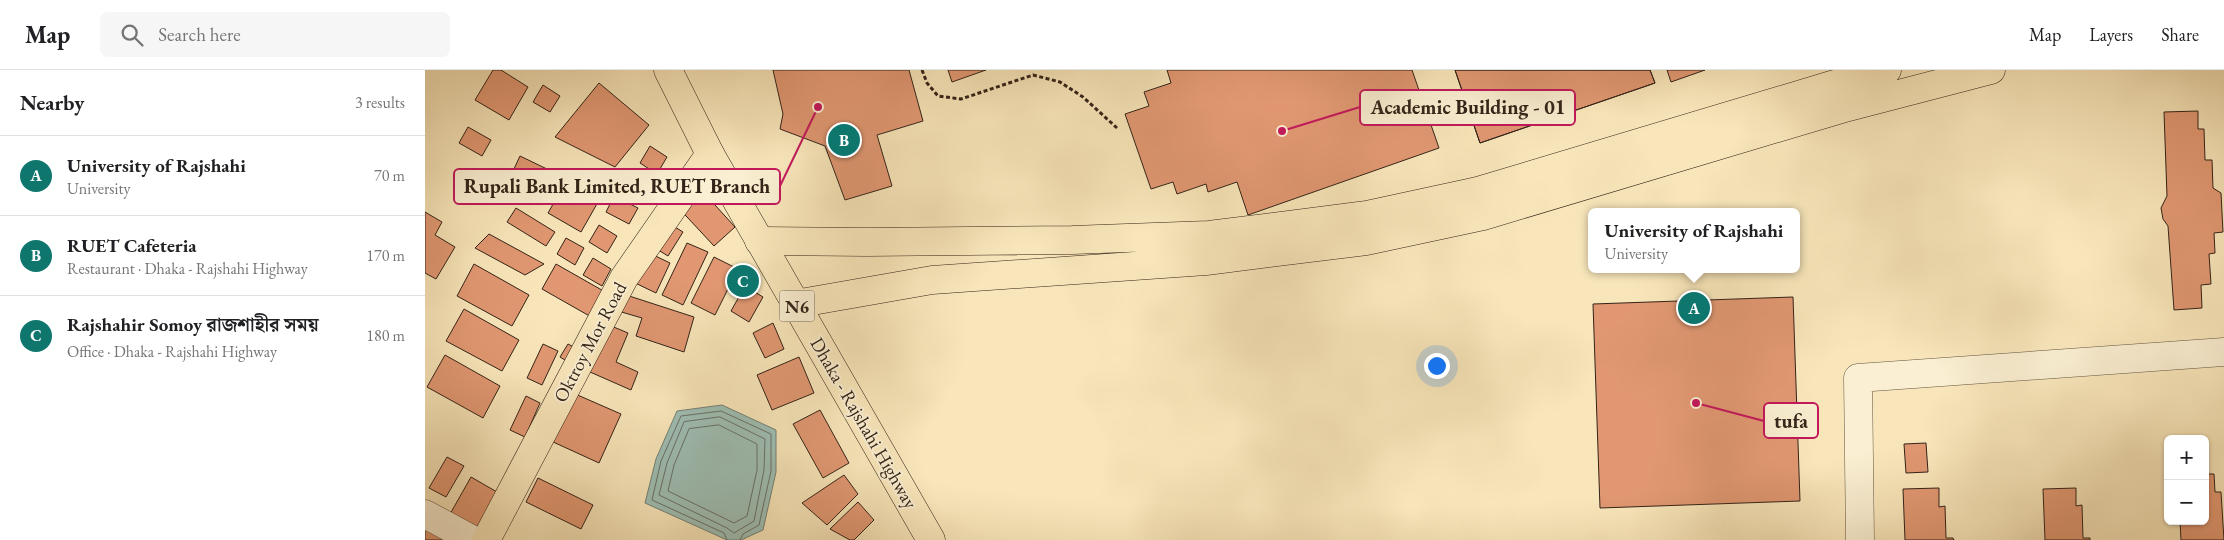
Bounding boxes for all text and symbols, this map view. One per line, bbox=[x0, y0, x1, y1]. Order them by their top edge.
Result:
search box bbox=[100, 12, 450, 57]
text: Map bbox=[25, 19, 70, 50]
icon: search bbox=[118, 21, 146, 49]
text: Search here bbox=[158, 22, 241, 47]
text: Map bbox=[2029, 23, 2061, 46]
text: Layers bbox=[2089, 23, 2133, 46]
text: Share bbox=[2161, 23, 2199, 46]
text: Nearby bbox=[20, 89, 84, 116]
callout: Academic Building - 01 bbox=[1360, 90, 1575, 125]
text: 3 results bbox=[355, 92, 405, 113]
text: Academic Building - 01 bbox=[1370, 94, 1565, 120]
pin: B bbox=[828, 121, 860, 159]
text: University of Rajshahi bbox=[67, 153, 246, 178]
text: A bbox=[30, 165, 42, 186]
text: 70 m bbox=[374, 165, 405, 186]
callout: Rupali Bank Limited, RUET Branch bbox=[454, 169, 780, 204]
text: Rupali Bank Limited, RUET Branch bbox=[464, 173, 770, 199]
text: University bbox=[67, 178, 131, 199]
popup bbox=[1588, 208, 1800, 273]
text: University of Rajshahi bbox=[1605, 218, 1783, 243]
text: RUET Cafeteria bbox=[67, 233, 197, 258]
text: University bbox=[1605, 243, 1668, 264]
text: B bbox=[31, 245, 41, 266]
text: 170 m bbox=[366, 245, 405, 266]
text: Restaurant · Dhaka - Rajshahi Highway bbox=[67, 258, 308, 279]
pin: C bbox=[727, 262, 759, 300]
street label: Oktroy Mor Road bbox=[548, 277, 632, 407]
pin: A bbox=[1678, 289, 1710, 327]
road number: N6 bbox=[779, 290, 815, 322]
text: Rajshahir Somoy রাজশাহীর সময় bbox=[67, 312, 319, 337]
text: C bbox=[30, 325, 42, 346]
text: 180 m bbox=[366, 325, 405, 346]
street label: Dhaka - Rajshahi Highway bbox=[805, 333, 924, 514]
text: Office · Dhaka - Rajshahi Highway bbox=[67, 341, 277, 362]
your location bbox=[1424, 353, 1450, 379]
callout: tufa bbox=[1764, 403, 1818, 438]
text: tufa bbox=[1774, 408, 1808, 434]
map controls bbox=[2164, 435, 2209, 525]
button: + bbox=[2164, 435, 2209, 480]
button: − bbox=[2164, 480, 2209, 525]

